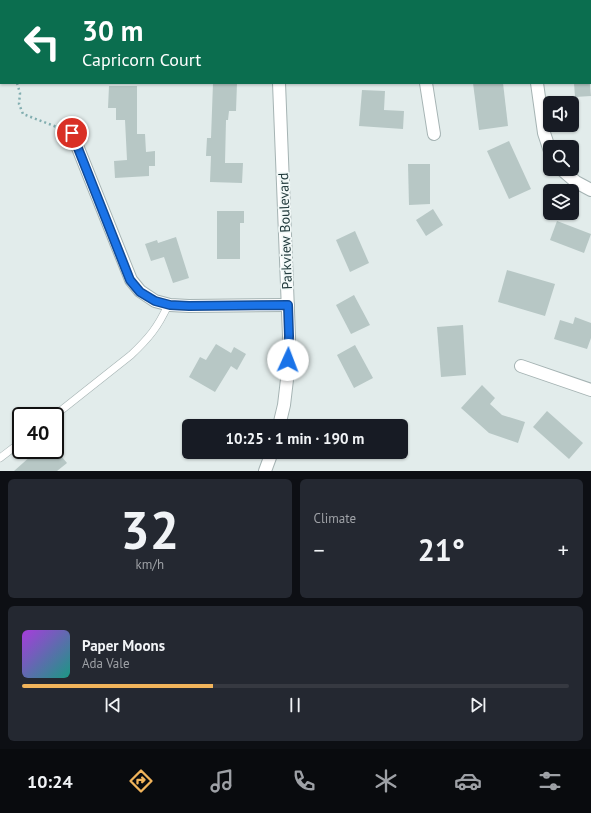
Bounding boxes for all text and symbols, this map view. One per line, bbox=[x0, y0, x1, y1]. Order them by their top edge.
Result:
text: 30 m bbox=[82, 12, 143, 49]
icon: left bbox=[16, 16, 68, 68]
text: Capricorn Court bbox=[82, 48, 201, 71]
map controls bbox=[543, 96, 579, 220]
button: sound bbox=[543, 96, 579, 132]
pin bbox=[55, 116, 89, 150]
icon: arrive bbox=[61, 122, 83, 144]
button: search bbox=[543, 140, 579, 176]
street label: Parkview Boulevard bbox=[274, 172, 296, 290]
button: layers bbox=[543, 184, 579, 220]
position arrow bbox=[267, 339, 309, 381]
speed limit sign: 40 bbox=[12, 407, 64, 459]
text: 10:25 · 1 min · 190 m bbox=[226, 429, 364, 448]
text: 32 bbox=[120, 496, 179, 563]
text: Climate bbox=[314, 510, 356, 527]
text: 21° bbox=[418, 530, 465, 569]
text: − bbox=[314, 536, 325, 564]
text: + bbox=[558, 536, 569, 564]
text: km/h bbox=[136, 556, 164, 573]
text: Paper Moons bbox=[82, 636, 165, 655]
text: Ada Vale bbox=[82, 655, 130, 672]
icon: previous bbox=[102, 694, 124, 716]
icon: pause bbox=[284, 694, 306, 716]
icon: next bbox=[467, 694, 489, 716]
icon: directions bbox=[127, 767, 155, 795]
icon: music bbox=[208, 767, 236, 795]
icon: phone bbox=[290, 767, 318, 795]
icon: climate bbox=[372, 767, 400, 795]
icon: car bbox=[454, 767, 482, 795]
icon: filters bbox=[536, 767, 564, 795]
text: 10:24 bbox=[27, 770, 73, 793]

